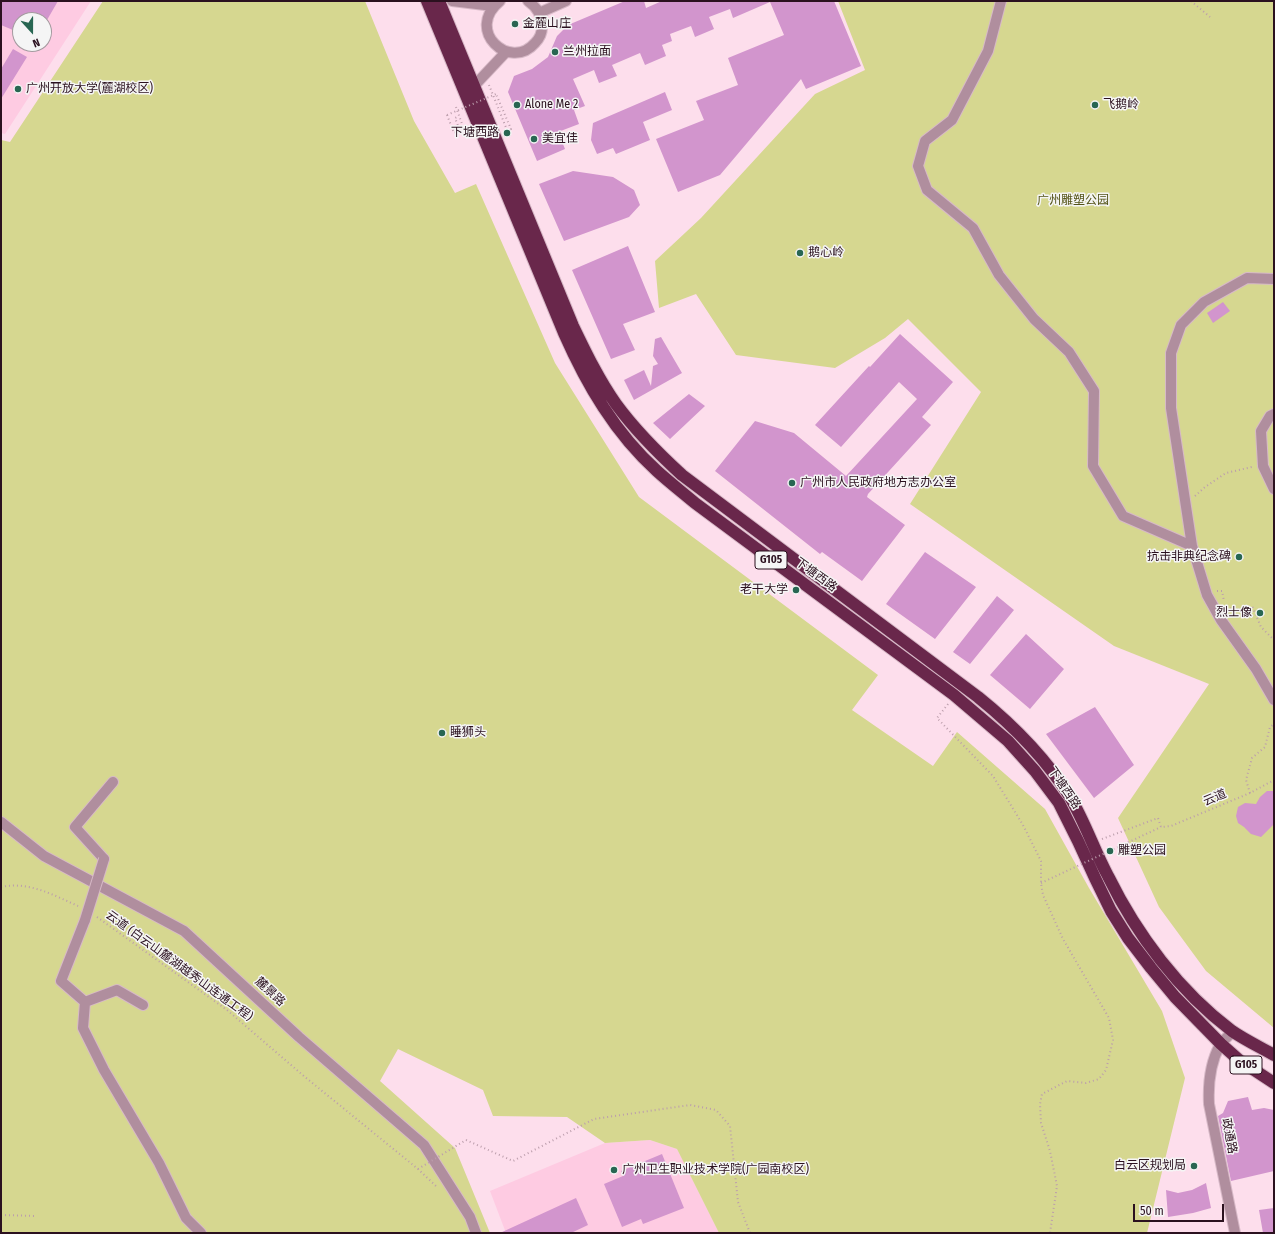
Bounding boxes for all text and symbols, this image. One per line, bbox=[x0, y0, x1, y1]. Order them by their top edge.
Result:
north arrow bbox=[12, 12, 52, 52]
place label: 金麓山庄 bbox=[523, 17, 571, 31]
marker: 金麓山庄 bbox=[510, 19, 520, 29]
text: N bbox=[31, 35, 42, 50]
place label: 兰州拉面 bbox=[563, 45, 611, 59]
marker: 兰州拉面 bbox=[550, 47, 560, 57]
place label: 广州开放大学(麓湖校区) bbox=[26, 82, 153, 96]
marker: 广州开放大学(麓湖校区) bbox=[13, 84, 23, 94]
place label: Alone Me 2 bbox=[525, 98, 578, 112]
place label: 飞鹅岭 bbox=[1103, 98, 1139, 112]
marker: Alone Me 2 bbox=[512, 100, 522, 110]
marker: 飞鹅岭 bbox=[1090, 100, 1100, 110]
place label: 下塘西路 bbox=[451, 126, 499, 140]
marker: 下塘西路 bbox=[502, 128, 512, 138]
place label: 美宜佳 bbox=[542, 132, 578, 146]
marker: 美宜佳 bbox=[529, 134, 539, 144]
park label: 广州雕塑公园 bbox=[1037, 194, 1109, 208]
place label: 鹅心岭 bbox=[808, 246, 844, 260]
marker: 鹅心岭 bbox=[795, 248, 805, 258]
place label: 广州市人民政府地方志办公室 bbox=[800, 476, 956, 490]
marker: 广州市人民政府地方志办公室 bbox=[787, 478, 797, 488]
place label: 抗击非典纪念碑 bbox=[1147, 550, 1231, 564]
road number: G105 bbox=[755, 551, 787, 569]
marker: 抗击非典纪念碑 bbox=[1234, 552, 1244, 562]
street label: 下塘西路 bbox=[792, 555, 840, 595]
place label: 老干大学 bbox=[740, 583, 788, 597]
marker: 老干大学 bbox=[791, 585, 801, 595]
place label: 烈士像 bbox=[1216, 606, 1252, 620]
marker: 烈士像 bbox=[1255, 608, 1265, 618]
place label: 睡狮头 bbox=[450, 726, 486, 740]
marker: 睡狮头 bbox=[437, 728, 447, 738]
street label: 下塘西路 bbox=[1045, 764, 1083, 812]
street label: 云道 bbox=[1201, 787, 1229, 809]
place label: 雕塑公园 bbox=[1118, 844, 1166, 858]
marker: 雕塑公园 bbox=[1105, 846, 1115, 856]
street label: 云道 (白云山麓湖越秀山连通工程) bbox=[103, 908, 255, 1024]
street label: 麓景路 bbox=[252, 974, 288, 1010]
road number: G105 bbox=[1230, 1056, 1262, 1074]
street label: 政通路 bbox=[1218, 1117, 1240, 1155]
place label: 白云区规划局 bbox=[1114, 1159, 1186, 1173]
marker: 白云区规划局 bbox=[1189, 1161, 1199, 1171]
place label: 广州卫生职业技术学院(广园南校区) bbox=[622, 1163, 809, 1177]
marker: 广州卫生职业技术学院(广园南校区) bbox=[609, 1165, 619, 1175]
scale bar bbox=[1135, 1196, 1226, 1222]
text: 50 m bbox=[1140, 1204, 1164, 1218]

